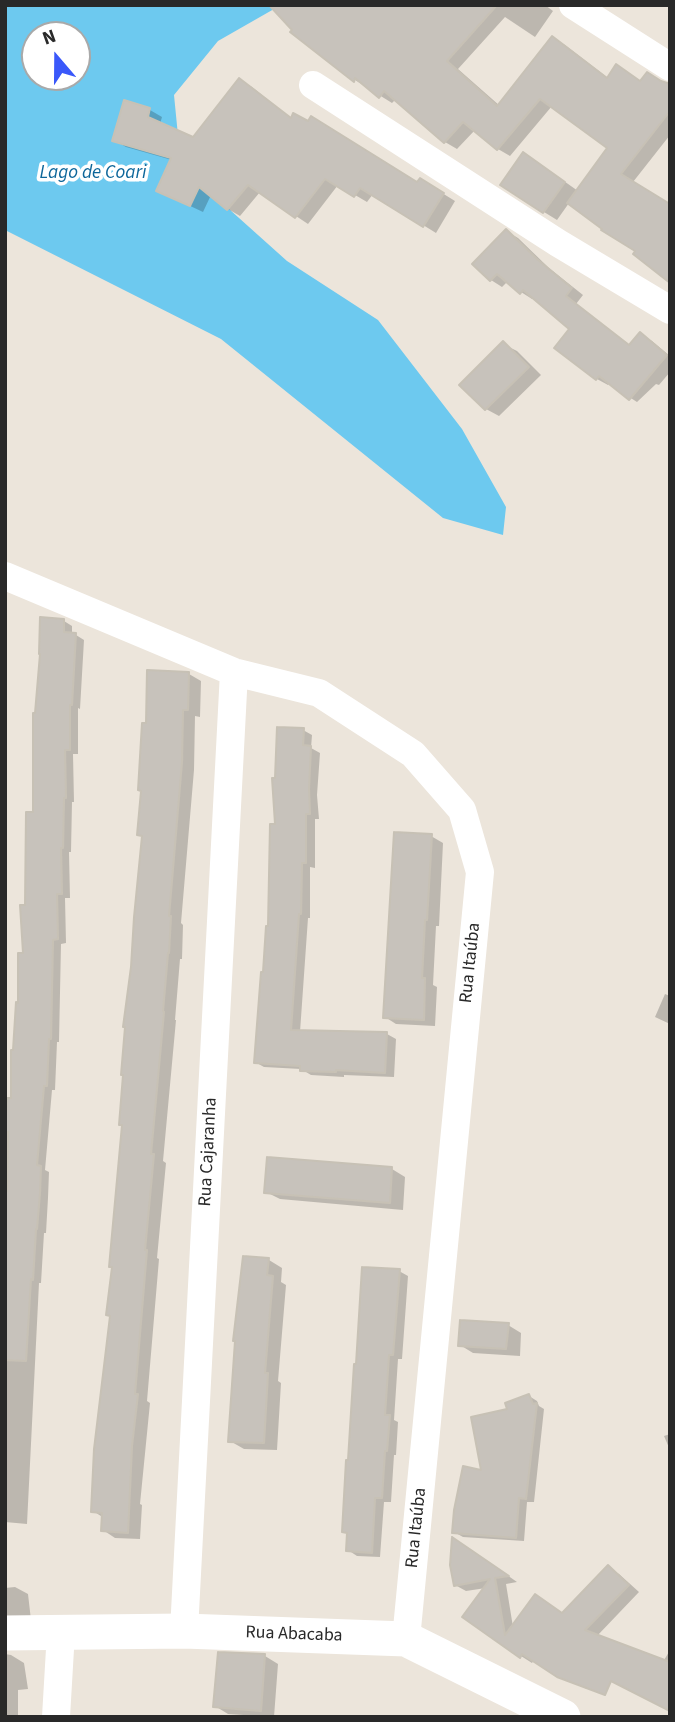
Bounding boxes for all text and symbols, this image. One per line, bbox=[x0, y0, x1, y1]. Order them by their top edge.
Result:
north arrow bbox=[21, 21, 91, 91]
text: N bbox=[39, 23, 60, 53]
water label: Lago de Coari bbox=[40, 163, 146, 185]
street label: Rua Itaúba bbox=[456, 922, 486, 1004]
street label: Rua Cajaranha bbox=[195, 1097, 223, 1207]
street label: Rua Itaúba bbox=[402, 1487, 432, 1569]
street label: Rua Abacaba bbox=[245, 1623, 343, 1647]

